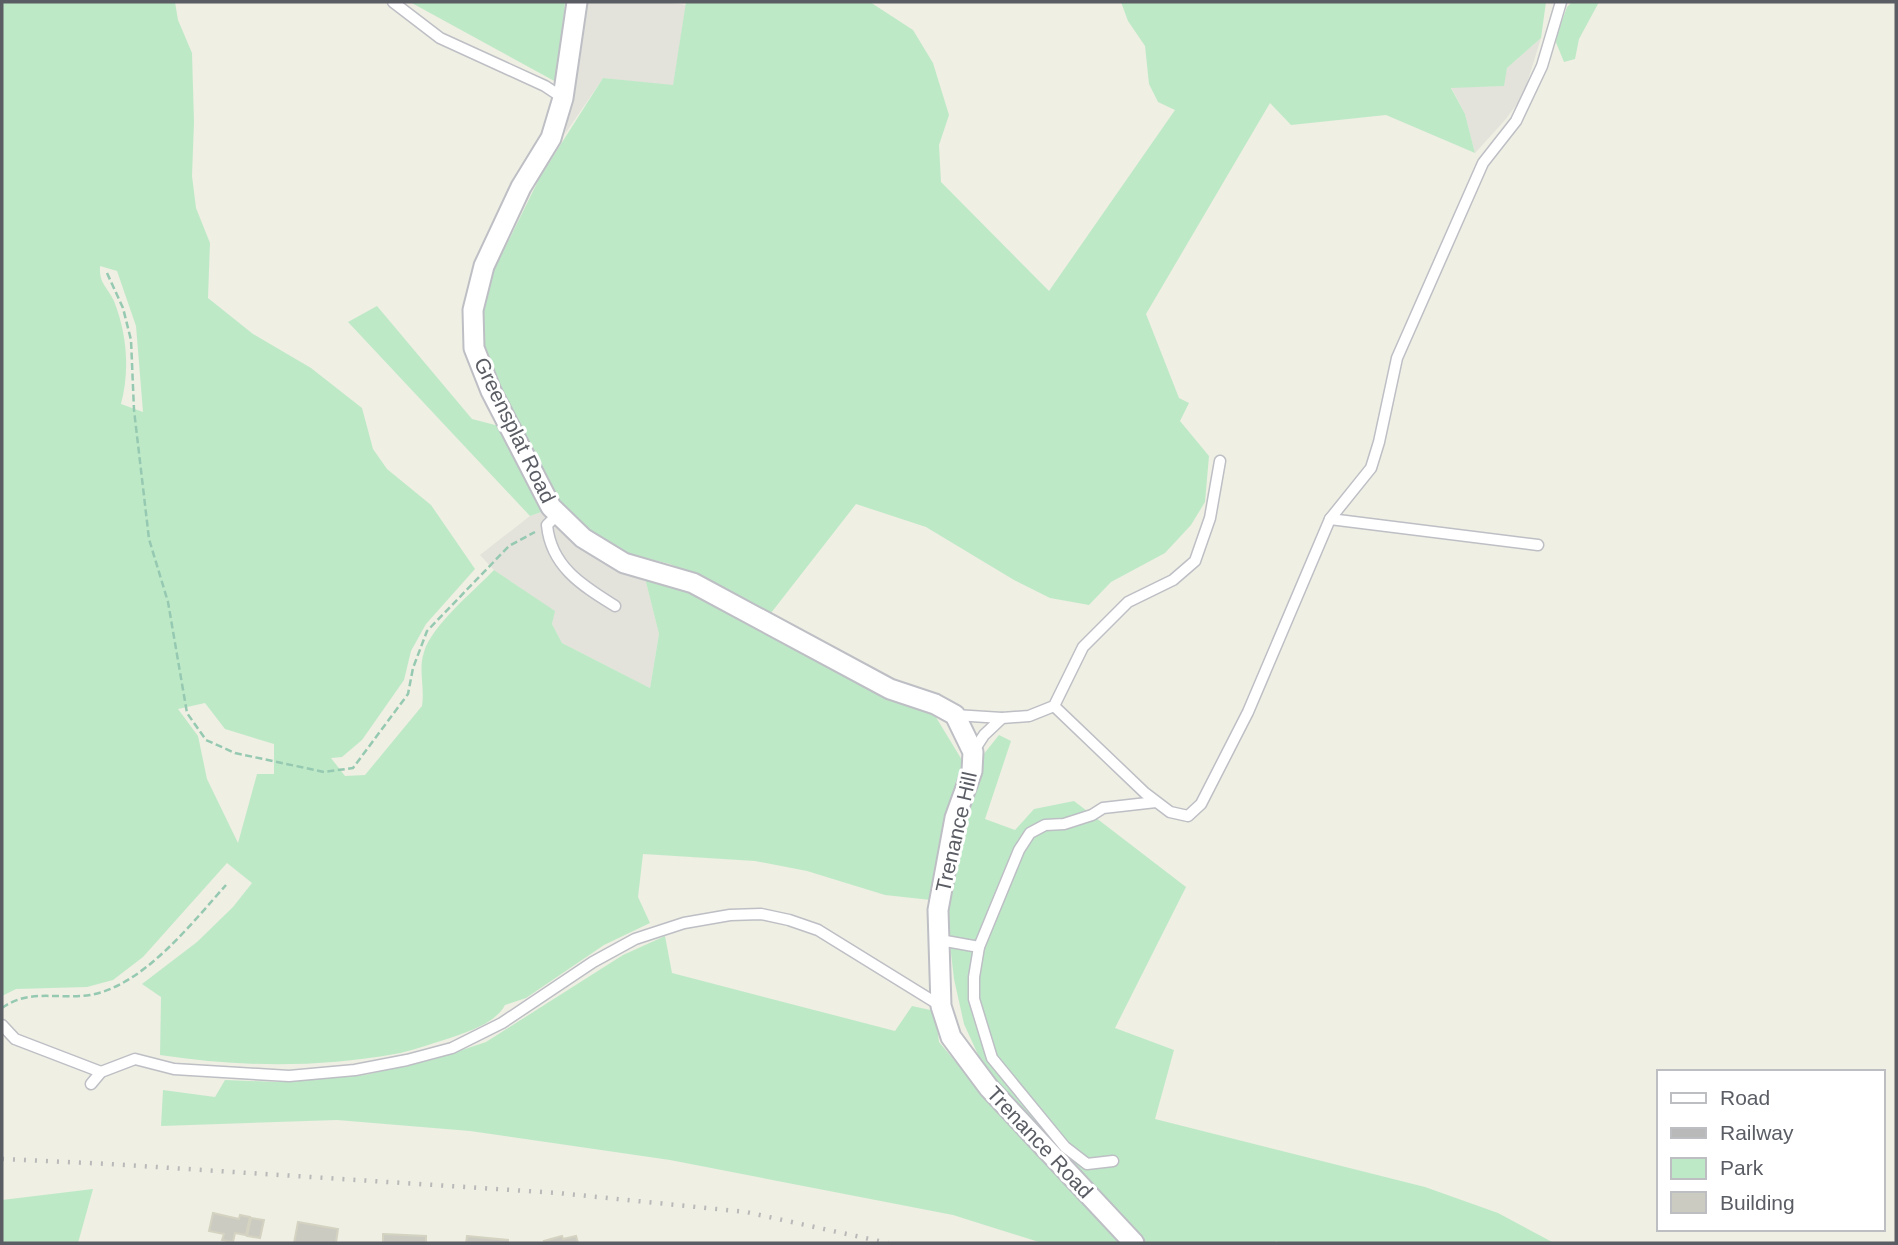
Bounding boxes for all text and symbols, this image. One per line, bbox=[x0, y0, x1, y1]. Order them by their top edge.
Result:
street label: Greensplat Road bbox=[470, 354, 560, 506]
street label: Trenance Hill bbox=[931, 770, 981, 894]
legend bbox=[1657, 1070, 1884, 1231]
street label: Trenance Road bbox=[982, 1082, 1098, 1202]
text: Road bbox=[1720, 1086, 1770, 1109]
text: Railway bbox=[1720, 1121, 1794, 1144]
text: Park bbox=[1720, 1156, 1764, 1179]
text: Building bbox=[1720, 1191, 1795, 1214]

